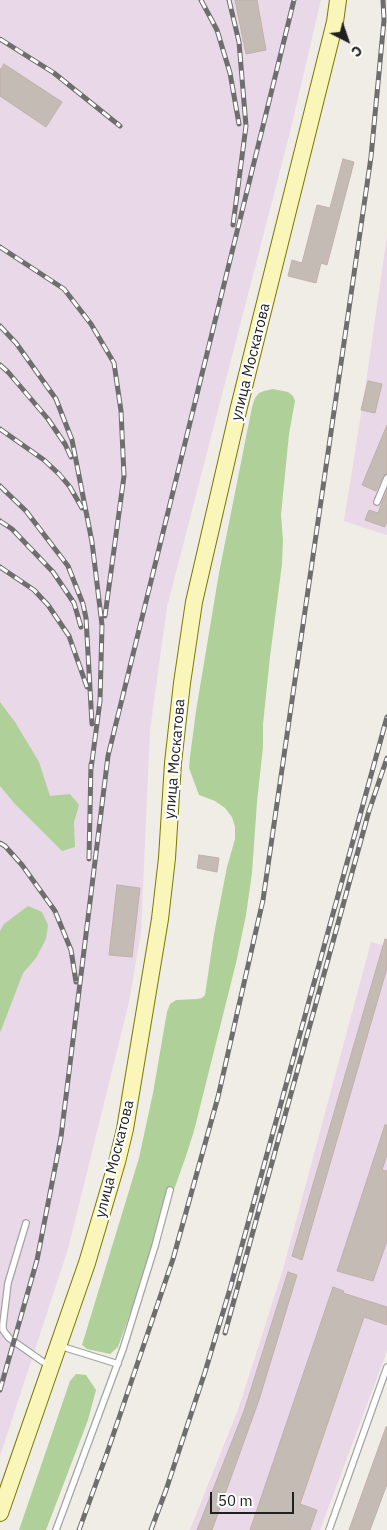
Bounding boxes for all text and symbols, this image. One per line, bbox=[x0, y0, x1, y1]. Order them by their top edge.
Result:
north arrow bbox=[322, 15, 372, 65]
text: С bbox=[347, 42, 366, 61]
street label: улица Москатова bbox=[228, 301, 274, 423]
street label: улица Москатова bbox=[161, 698, 189, 820]
street label: улица Москатова bbox=[92, 1098, 138, 1220]
scale bar bbox=[212, 1482, 296, 1514]
text: 50 m bbox=[218, 1491, 253, 1510]

